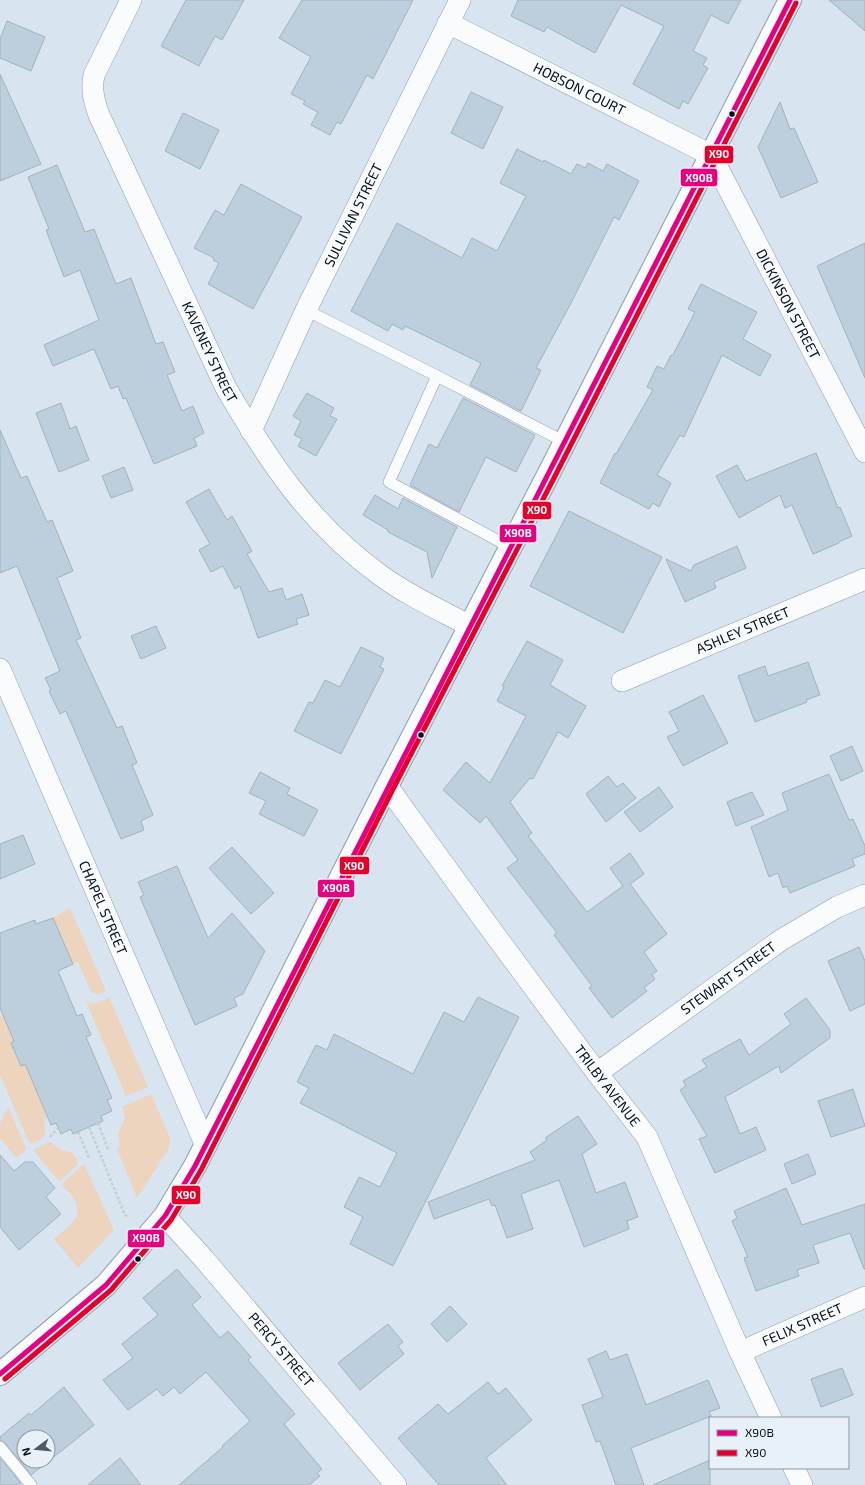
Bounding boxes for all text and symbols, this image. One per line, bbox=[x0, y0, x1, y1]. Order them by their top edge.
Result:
street label: HOBSON COURT bbox=[531, 58, 628, 119]
unlabelled marker bbox=[727, 109, 737, 119]
line badge: X90 bbox=[704, 145, 734, 164]
text: X90 bbox=[709, 147, 729, 160]
street label: SULLIVAN STREET bbox=[320, 160, 386, 269]
line badge: X90B bbox=[680, 168, 718, 187]
text: X90B bbox=[685, 171, 713, 184]
street label: DICKINSON STREET bbox=[753, 246, 824, 362]
street label: KAVENEY STREET bbox=[179, 299, 242, 405]
line badge: X90 bbox=[522, 501, 552, 520]
text: X90 bbox=[527, 503, 547, 516]
line badge: X90B bbox=[499, 524, 537, 543]
text: X90B bbox=[504, 526, 532, 539]
street label: ASHLEY STREET bbox=[693, 603, 792, 657]
unlabelled marker bbox=[416, 730, 426, 740]
line badge: X90 bbox=[339, 856, 370, 875]
street label: CHAPEL STREET bbox=[76, 858, 131, 957]
text: X90 bbox=[344, 859, 364, 872]
line badge: X90B bbox=[317, 879, 355, 898]
text: X90B bbox=[322, 881, 350, 894]
street label: STEWART STREET bbox=[677, 938, 779, 1018]
street label: TRILBY AVENUE bbox=[571, 1041, 645, 1130]
line badge: X90 bbox=[171, 1185, 201, 1205]
text: X90 bbox=[176, 1188, 196, 1201]
line badge: X90B bbox=[127, 1229, 165, 1248]
text: X90B bbox=[132, 1231, 160, 1244]
unlabelled marker bbox=[133, 1254, 143, 1264]
street label: FELIX STREET bbox=[759, 1299, 845, 1349]
street label: PERCY STREET bbox=[245, 1309, 318, 1390]
legend bbox=[709, 1417, 849, 1469]
text: X90B bbox=[745, 1425, 774, 1439]
north arrow bbox=[16, 1429, 56, 1469]
text: X90 bbox=[745, 1445, 766, 1459]
text: N bbox=[19, 1446, 33, 1458]

